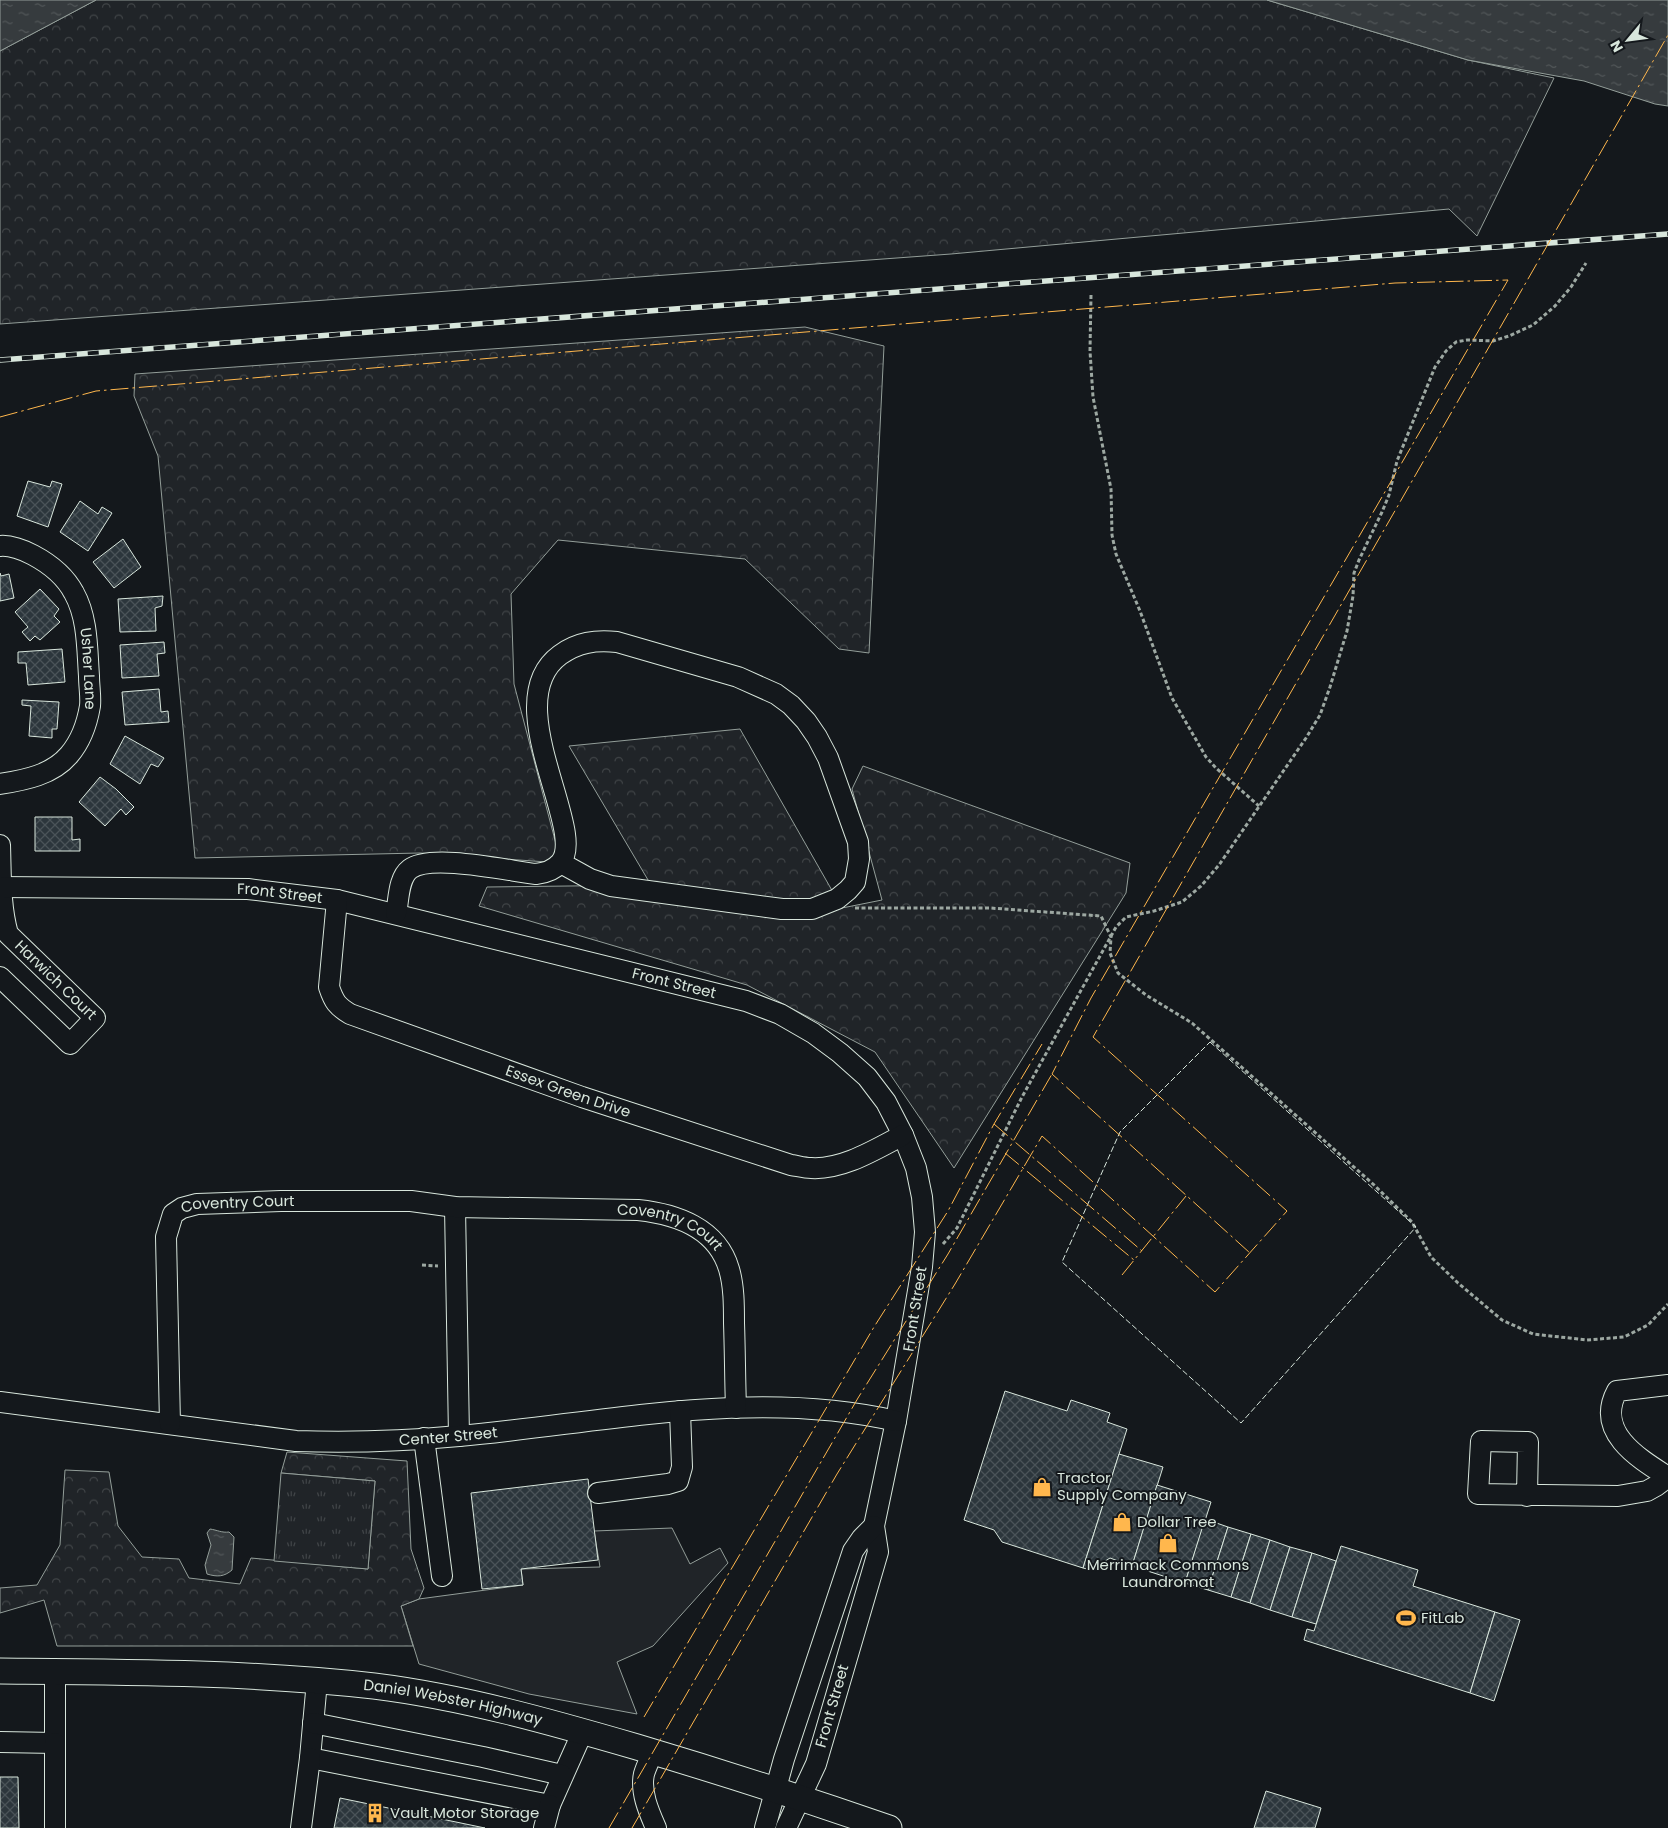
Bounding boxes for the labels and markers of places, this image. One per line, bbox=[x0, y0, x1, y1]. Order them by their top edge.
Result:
place label: Tractor Supply Company bbox=[1057, 1467, 1187, 1505]
shop icon: Tractor Supply Company bbox=[1031, 1476, 1053, 1498]
shop icon: Dollar Tree bbox=[1111, 1511, 1133, 1533]
place label: Dollar Tree bbox=[1137, 1511, 1217, 1532]
shop icon: Merrimack Commons Laundromat bbox=[1157, 1532, 1179, 1554]
place label: Merrimack Commons Laundromat bbox=[1087, 1554, 1249, 1592]
sports icon: FitLab bbox=[1395, 1607, 1417, 1629]
place label: FitLab bbox=[1421, 1607, 1464, 1628]
building icon: Vault Motor Storage bbox=[364, 1802, 386, 1824]
place label: Vault Motor Storage bbox=[390, 1802, 539, 1823]

